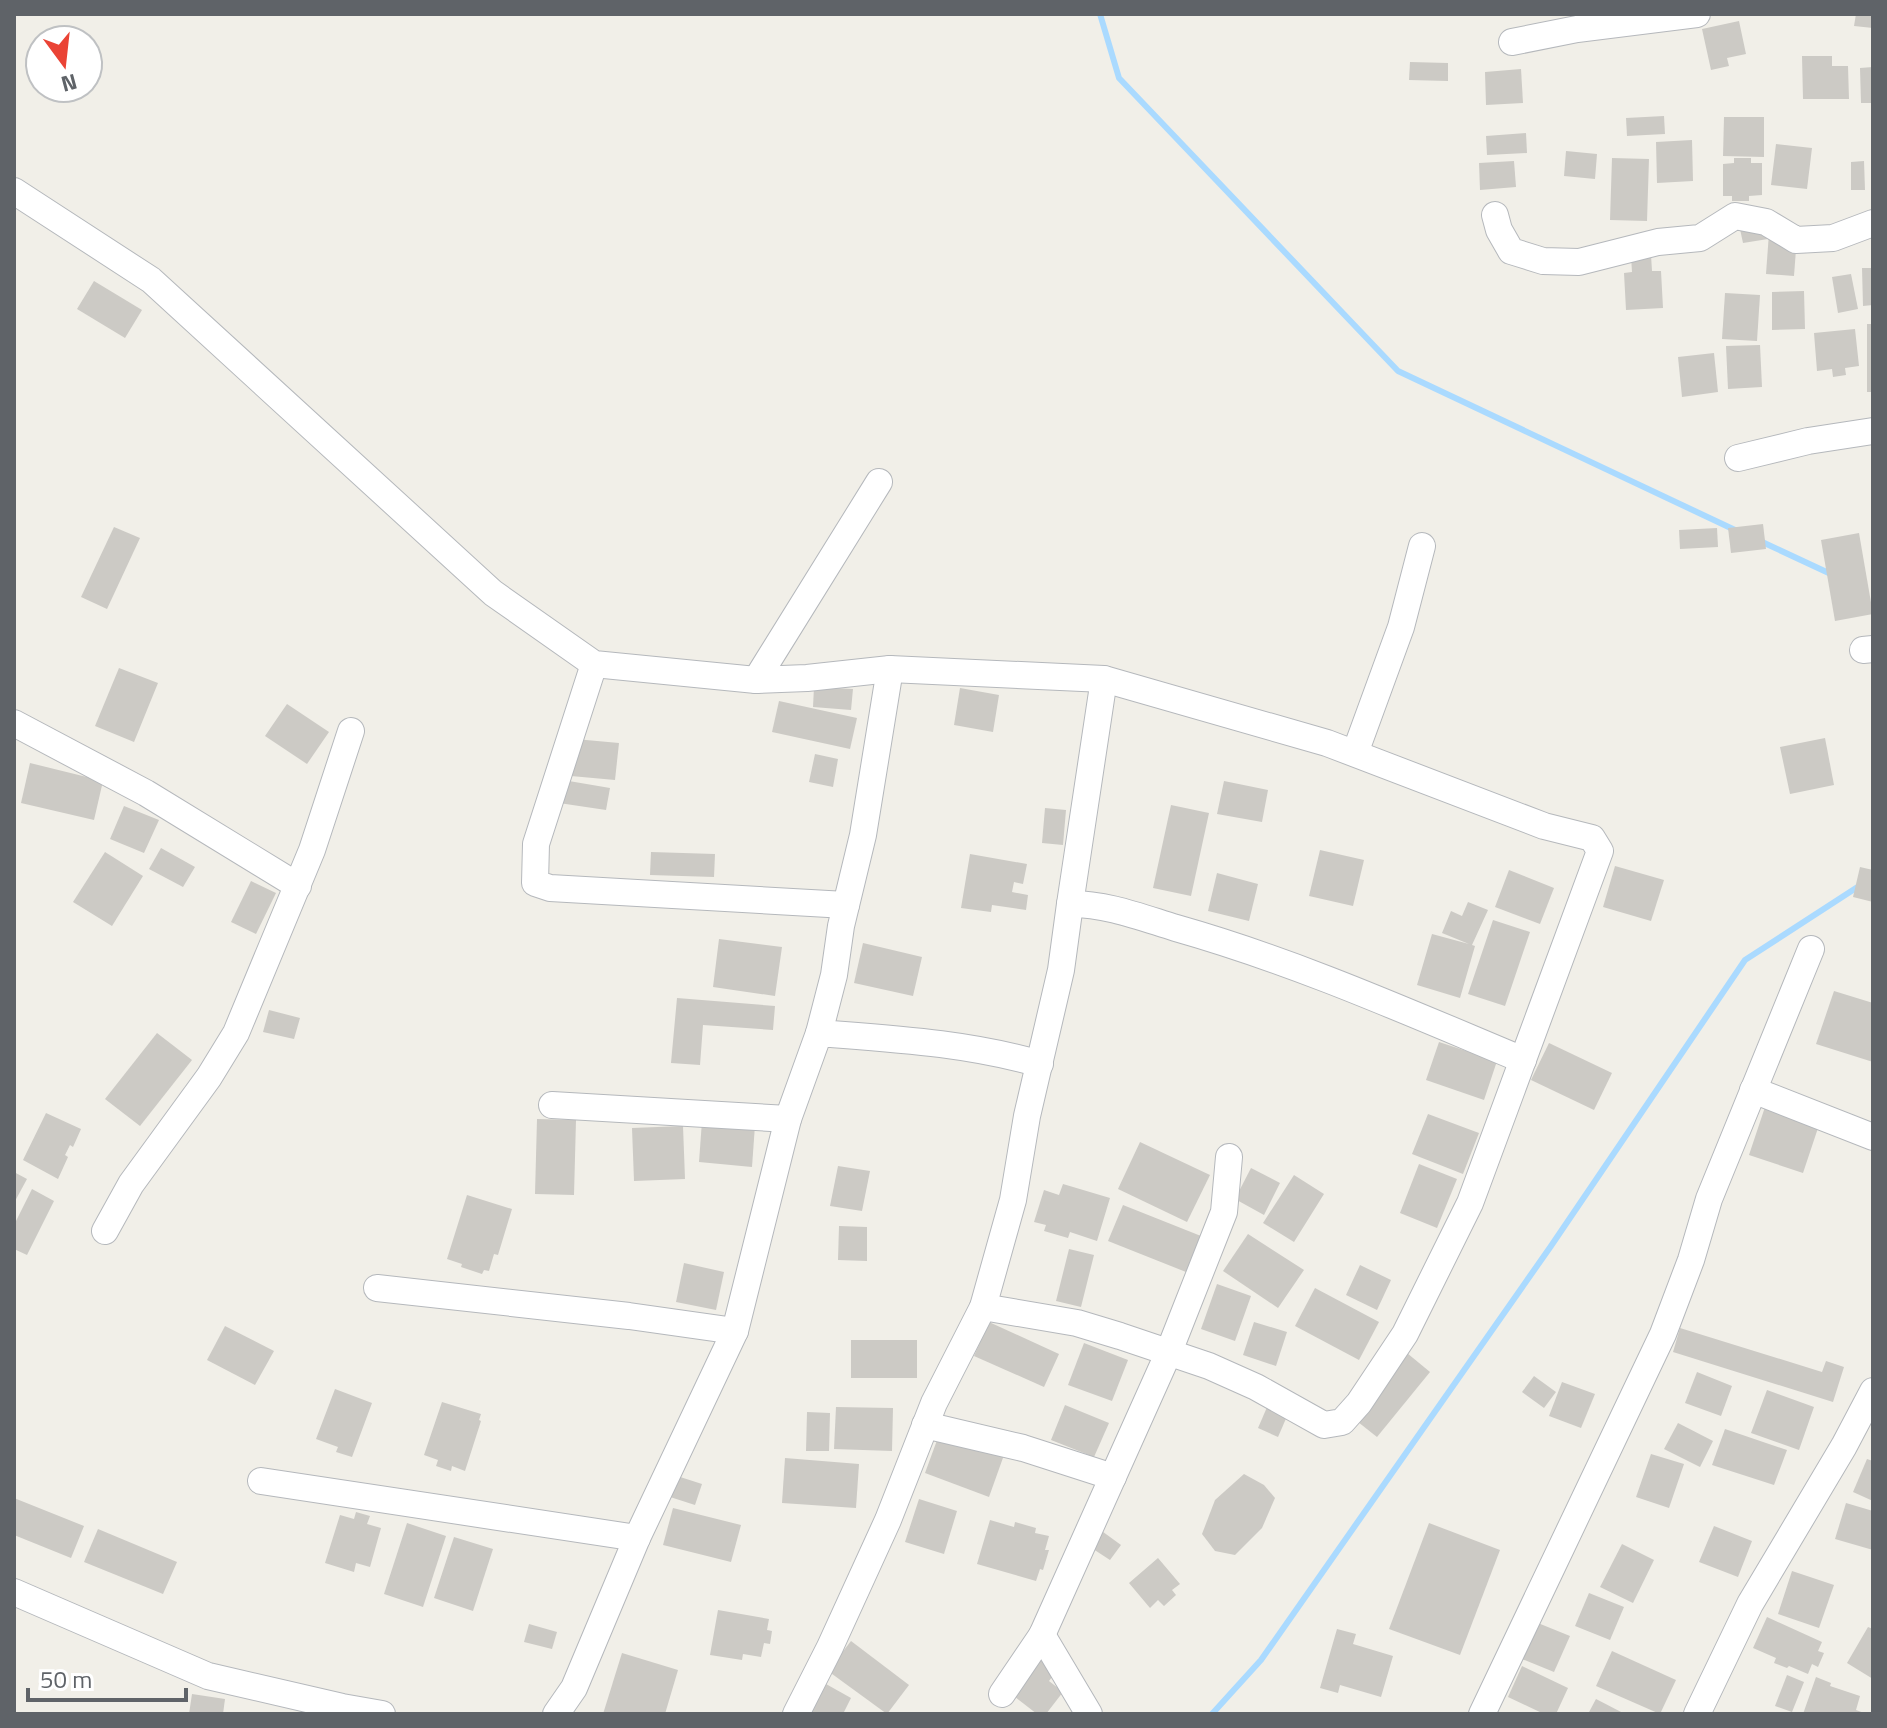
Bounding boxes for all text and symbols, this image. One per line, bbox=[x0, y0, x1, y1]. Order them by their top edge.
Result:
north arrow bbox=[24, 24, 104, 104]
text: N bbox=[57, 65, 81, 102]
scale bar bbox=[28, 1652, 186, 1702]
text: 50 m bbox=[40, 1661, 92, 1697]

